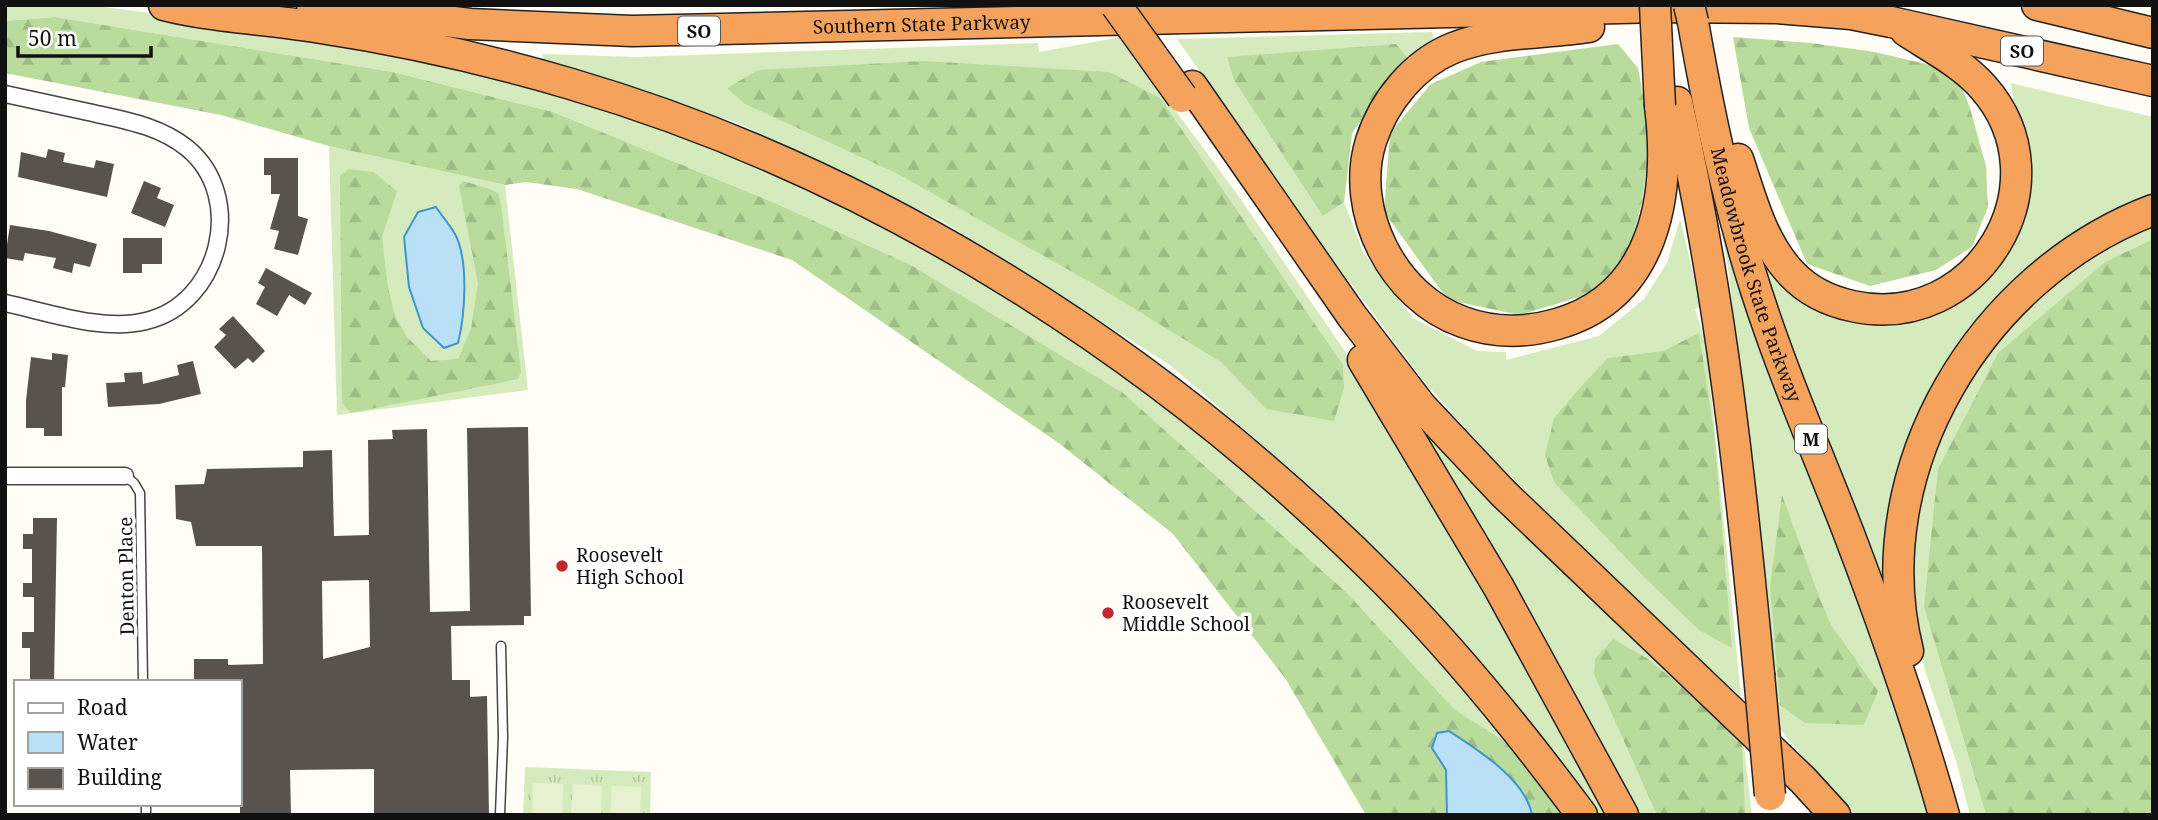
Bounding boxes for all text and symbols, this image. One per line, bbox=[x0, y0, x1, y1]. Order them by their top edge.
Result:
street label: Southern State Parkway bbox=[812, 9, 1031, 40]
scale bar bbox=[18, 14, 150, 58]
road number: SO bbox=[678, 16, 720, 46]
text: 50 m bbox=[28, 24, 77, 52]
road number: SO bbox=[2001, 36, 2043, 66]
street label: Meadowbrook State Parkway bbox=[1705, 145, 1808, 406]
road number: M bbox=[1795, 424, 1827, 454]
street label: Denton Place bbox=[112, 516, 140, 636]
place label: Roosevelt High School bbox=[576, 542, 684, 590]
marker: Roosevelt High School bbox=[554, 558, 570, 574]
place label: Roosevelt Middle School bbox=[1122, 589, 1250, 637]
marker: Roosevelt Middle School bbox=[1100, 605, 1116, 621]
legend bbox=[14, 680, 242, 806]
text: Road bbox=[77, 693, 128, 721]
text: Water bbox=[77, 728, 138, 756]
text: Building bbox=[77, 763, 162, 791]

